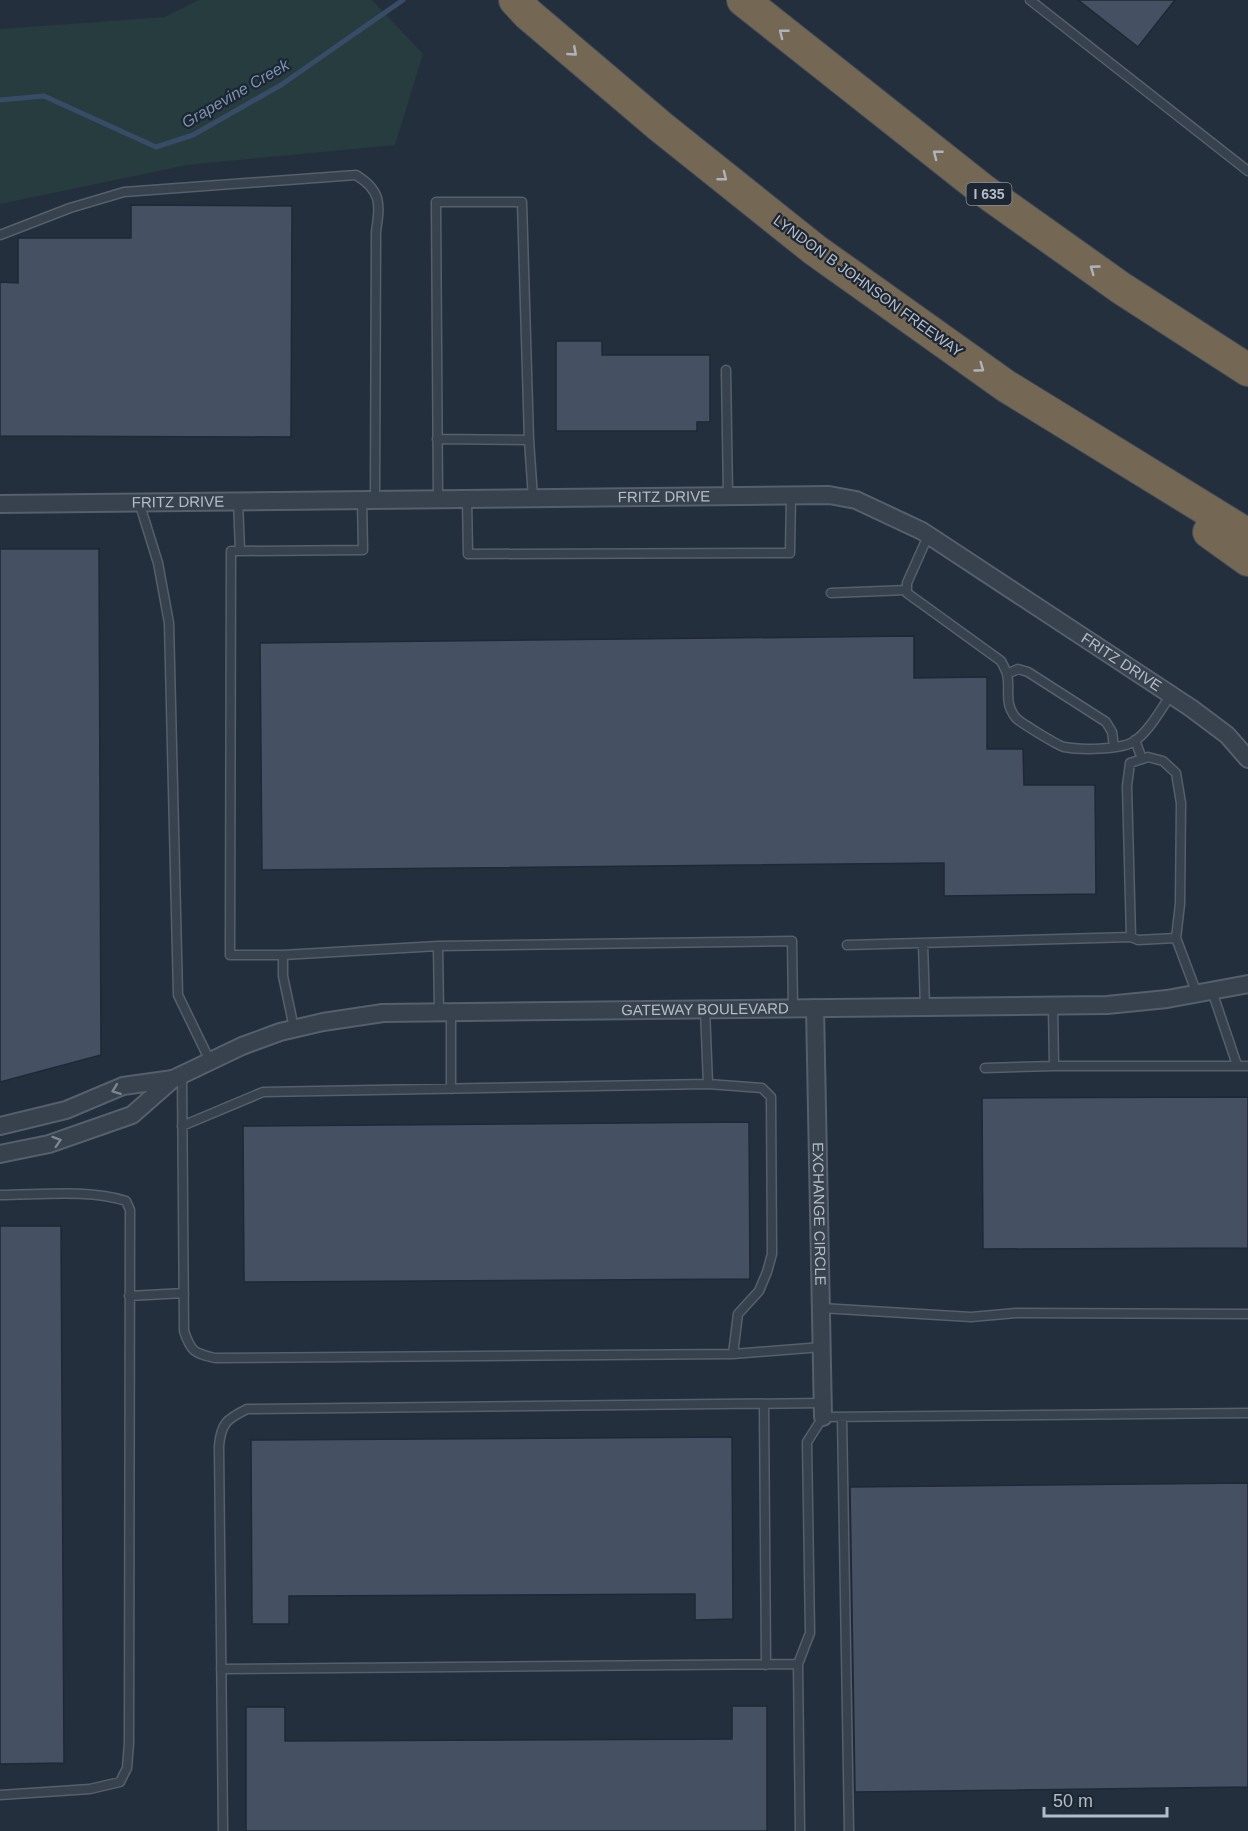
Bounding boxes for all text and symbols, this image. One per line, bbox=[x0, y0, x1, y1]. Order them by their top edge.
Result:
one-way arrow bbox=[779, 30, 790, 41]
one-way arrow bbox=[566, 45, 577, 56]
water label: Grapevine Creek bbox=[179, 55, 293, 131]
one-way arrow bbox=[932, 150, 943, 161]
one-way arrow bbox=[716, 169, 727, 180]
road number: I 635 bbox=[966, 183, 1012, 205]
street label: LYNDON B JOHNSON FREEWAY bbox=[770, 211, 966, 360]
one-way arrow bbox=[1089, 265, 1100, 276]
one-way arrow bbox=[974, 361, 985, 372]
street label: FRITZ DRIVE bbox=[618, 487, 710, 505]
street label: FRITZ DRIVE bbox=[132, 493, 224, 511]
street label: FRITZ DRIVE bbox=[1078, 629, 1165, 694]
street label: GATEWAY BOULEVARD bbox=[621, 1000, 789, 1018]
one-way arrow bbox=[111, 1082, 122, 1095]
one-way arrow bbox=[51, 1136, 62, 1148]
street label: EXCHANGE CIRCLE bbox=[810, 1142, 829, 1286]
scale bar bbox=[1044, 1780, 1167, 1818]
text: 50 m bbox=[1053, 1791, 1093, 1811]

